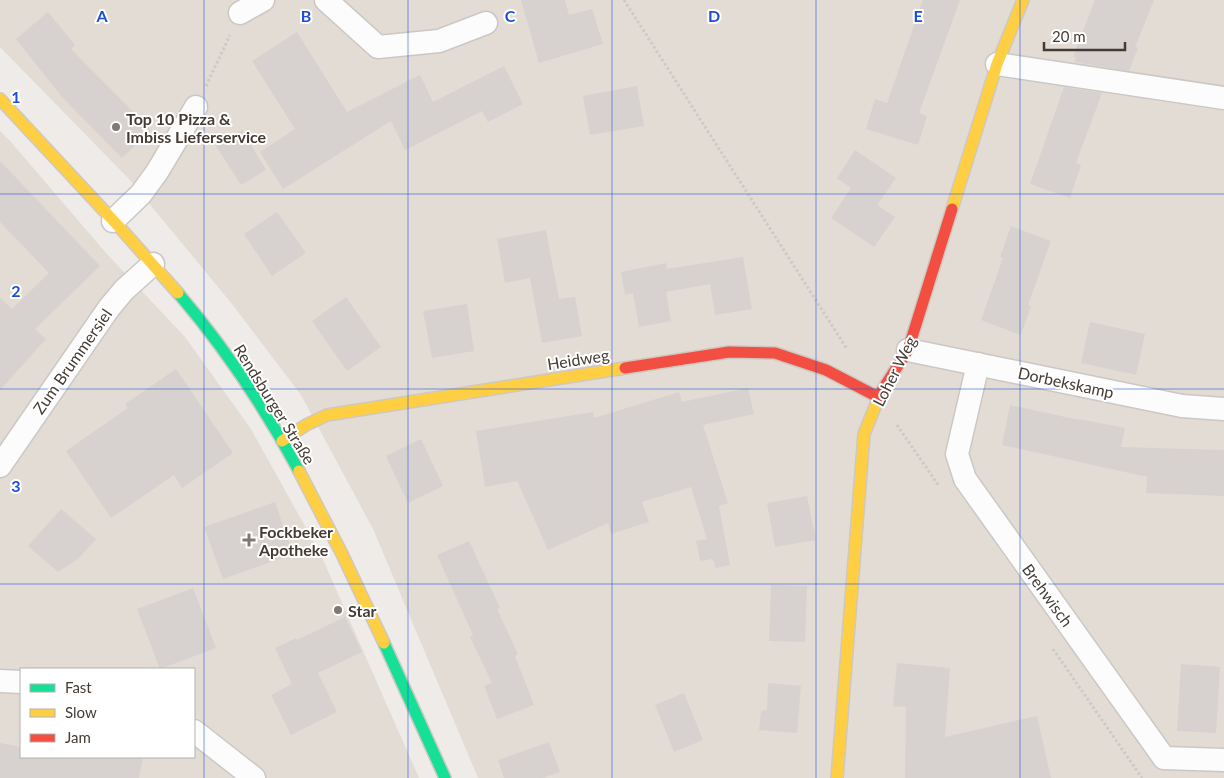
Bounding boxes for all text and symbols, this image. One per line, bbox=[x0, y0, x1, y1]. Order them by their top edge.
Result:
text: A bbox=[95, 6, 108, 25]
text: B bbox=[301, 6, 311, 25]
text: C bbox=[505, 6, 516, 25]
text: D bbox=[708, 6, 720, 25]
text: E bbox=[913, 6, 923, 25]
scale bar bbox=[1044, 20, 1125, 52]
text: 20 m bbox=[1052, 27, 1086, 45]
text: 1 bbox=[11, 87, 21, 106]
place label: Top 10 Pizza & Imbiss Lieferservice bbox=[126, 109, 267, 146]
marker: Top 10 Pizza & Imbiss Lieferservice bbox=[110, 121, 122, 133]
text: 2 bbox=[11, 281, 21, 300]
street label: Zum Brummersiel bbox=[29, 305, 115, 417]
street label: Loher Weg bbox=[868, 333, 920, 409]
street label: Rendsburger Straße bbox=[230, 340, 320, 468]
street label: Heidweg bbox=[546, 345, 610, 373]
street label: Dorbekskamp bbox=[1016, 363, 1116, 401]
text: 3 bbox=[11, 476, 21, 495]
place label: Fockbeker Apotheke bbox=[258, 522, 333, 559]
marker: Fockbeker Apotheke bbox=[243, 534, 255, 546]
street label: Brehwisch bbox=[1019, 560, 1077, 630]
place label: Star bbox=[348, 601, 376, 620]
marker: Star bbox=[332, 604, 344, 616]
legend bbox=[20, 668, 195, 758]
text: Fast bbox=[65, 678, 92, 696]
text: Slow bbox=[65, 703, 97, 721]
text: Jam bbox=[65, 728, 91, 746]

